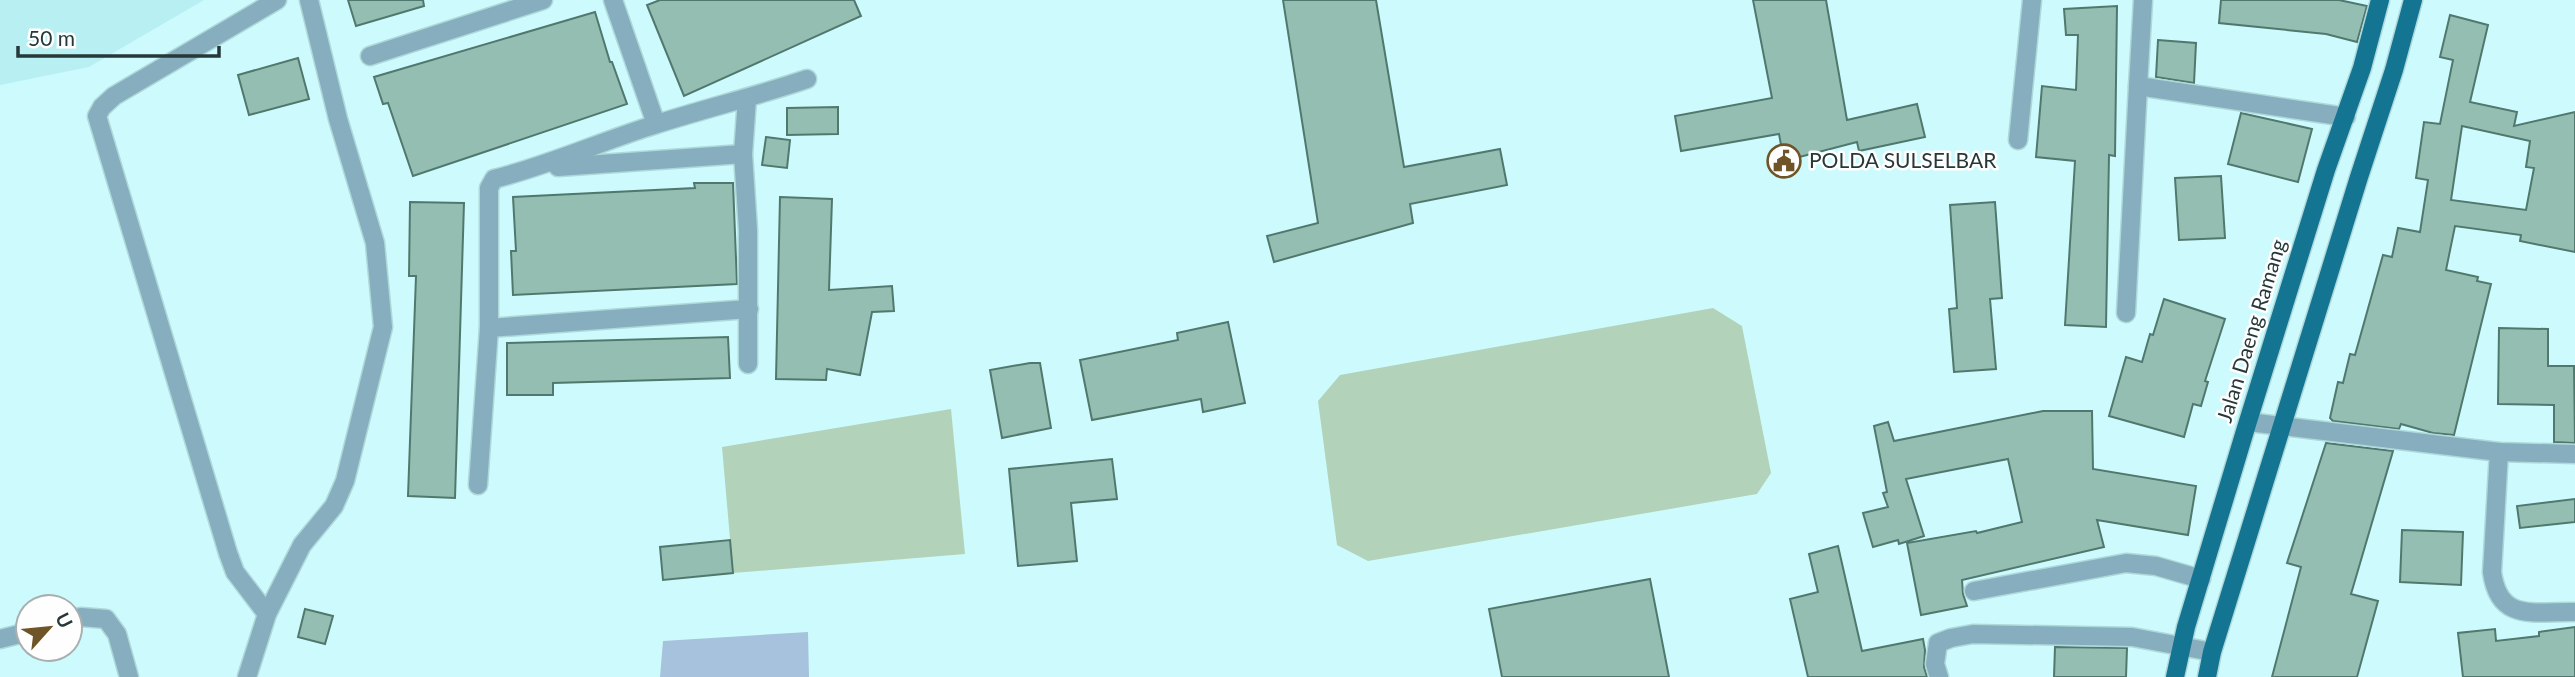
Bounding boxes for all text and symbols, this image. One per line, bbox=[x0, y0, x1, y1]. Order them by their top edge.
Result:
scale bar bbox=[18, 14, 219, 58]
text: 50 m bbox=[28, 25, 75, 50]
public building icon: POLDA SULSELBAR bbox=[1765, 142, 1803, 180]
place label: POLDA SULSELBAR bbox=[1809, 147, 1997, 172]
street label: Jalan Daeng Ramang bbox=[2211, 236, 2290, 425]
north arrow bbox=[14, 593, 84, 663]
text: U bbox=[51, 609, 78, 632]

